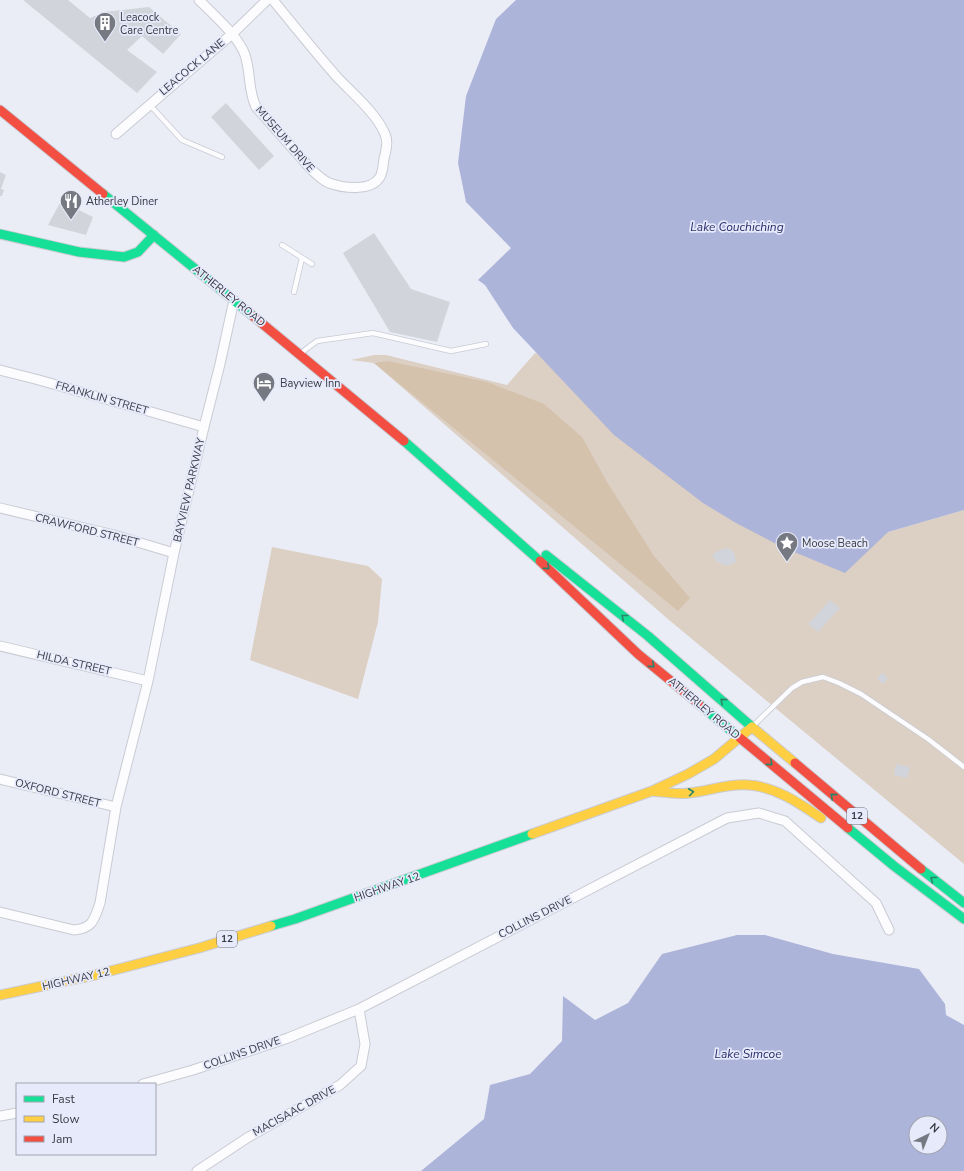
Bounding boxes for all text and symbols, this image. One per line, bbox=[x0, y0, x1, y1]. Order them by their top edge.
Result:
building icon: Leacock Care Centre bbox=[92, 10, 118, 43]
place label: Leacock Care Centre bbox=[120, 10, 178, 38]
street label: LEACOCK LANE bbox=[156, 35, 228, 99]
street label: MUSEUM DRIVE bbox=[252, 103, 318, 175]
restaurant icon: Atherley Diner bbox=[58, 188, 84, 221]
place label: Atherley Diner bbox=[86, 194, 158, 209]
water label: Lake Couchiching bbox=[690, 219, 784, 235]
street label: ATHERLEY ROAD bbox=[190, 262, 268, 330]
hotel icon: Bayview Inn bbox=[251, 370, 277, 403]
place label: Bayview Inn bbox=[280, 376, 340, 391]
street label: FRANKLIN STREET bbox=[54, 378, 151, 419]
street label: BAYVIEW PARKWAY bbox=[170, 436, 208, 544]
street label: CRAWFORD STREET bbox=[33, 510, 141, 550]
place icon: Moose Beach bbox=[774, 530, 800, 563]
place label: Moose Beach bbox=[802, 536, 868, 551]
one-way arrow bbox=[542, 562, 550, 570]
one-way arrow bbox=[621, 615, 628, 622]
street label: HILDA STREET bbox=[35, 647, 113, 679]
one-way arrow bbox=[647, 661, 655, 668]
street label: ATHERLEY ROAD bbox=[665, 674, 743, 742]
one-way arrow bbox=[720, 699, 727, 706]
one-way arrow bbox=[765, 759, 772, 766]
street label: OXFORD STREET bbox=[14, 775, 103, 811]
one-way arrow bbox=[688, 788, 694, 797]
one-way arrow bbox=[831, 793, 838, 800]
road number: 12 bbox=[847, 808, 867, 824]
street label: HIGHWAY 12 bbox=[352, 869, 422, 905]
one-way arrow bbox=[931, 877, 938, 884]
street label: COLLINS DRIVE bbox=[496, 892, 574, 942]
road number: 12 bbox=[217, 931, 237, 947]
street label: HIGHWAY 12 bbox=[41, 964, 111, 994]
street label: COLLINS DRIVE bbox=[202, 1033, 282, 1073]
water label: Lake Simcoe bbox=[714, 1046, 782, 1062]
street label: MACISAAC DRIVE bbox=[250, 1082, 338, 1140]
legend bbox=[16, 1083, 156, 1155]
text: Fast bbox=[52, 1091, 75, 1107]
text: Slow bbox=[52, 1111, 80, 1127]
north arrow bbox=[908, 1115, 948, 1155]
text: N bbox=[926, 1120, 943, 1136]
text: Jam bbox=[51, 1131, 73, 1147]

